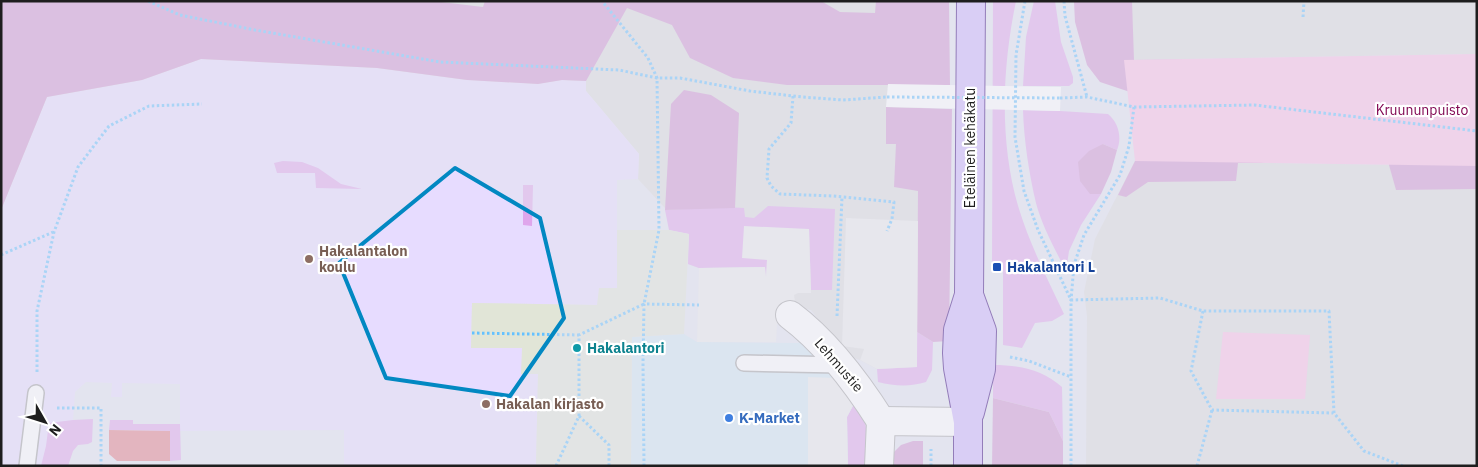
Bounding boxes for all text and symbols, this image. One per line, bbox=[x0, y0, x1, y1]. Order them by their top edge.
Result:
street label: Eteläinen kehäkatu bbox=[961, 88, 979, 208]
park label: Kruununpuisto bbox=[1376, 101, 1468, 119]
place label: Hakalantalon koulu bbox=[319, 242, 408, 276]
marker: Hakalantalon koulu bbox=[303, 253, 315, 265]
place label: Hakalantori L bbox=[1007, 258, 1095, 276]
marker: Hakalantori L bbox=[991, 261, 1003, 273]
street label: Lehmustie bbox=[811, 334, 867, 396]
place label: Hakalantori bbox=[587, 339, 665, 357]
marker: Hakalantori bbox=[571, 342, 583, 354]
place label: Hakalan kirjasto bbox=[496, 395, 604, 413]
north arrow bbox=[20, 397, 70, 447]
marker: Hakalan kirjasto bbox=[480, 398, 492, 410]
place label: K-Market bbox=[739, 409, 800, 427]
marker: K-Market bbox=[723, 412, 735, 424]
text: N bbox=[45, 421, 65, 440]

